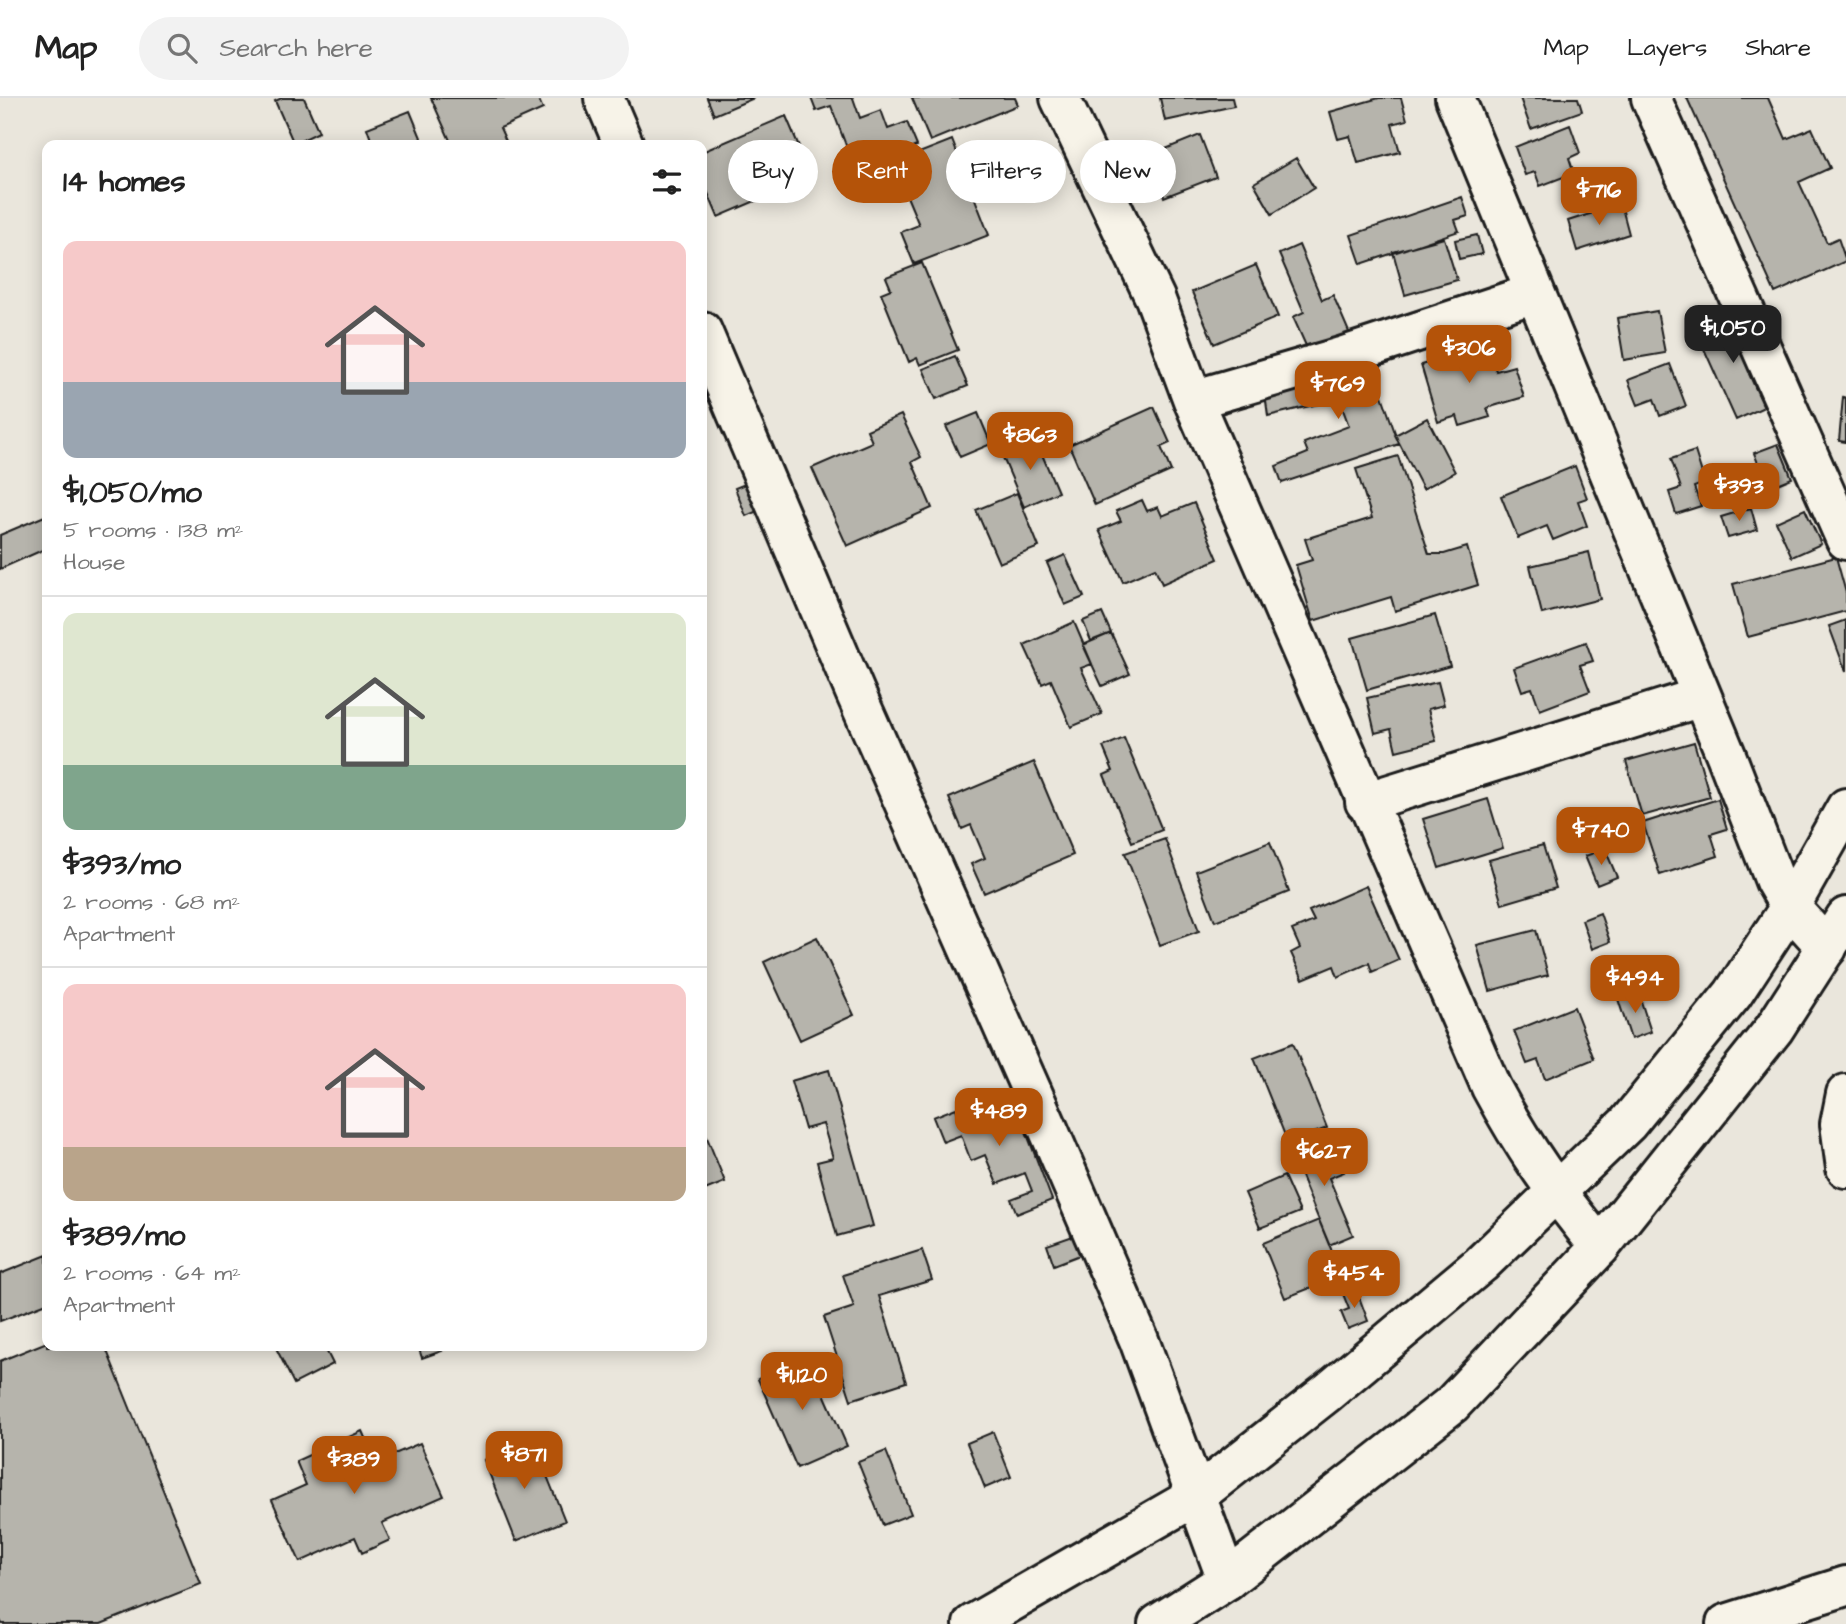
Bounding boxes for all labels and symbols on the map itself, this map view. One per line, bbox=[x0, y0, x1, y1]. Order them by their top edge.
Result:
pin: $716 bbox=[1558, 167, 1640, 227]
pin: $1,050 bbox=[1676, 306, 1790, 365]
pin: $306 bbox=[1428, 326, 1510, 385]
pin: $769 bbox=[1297, 362, 1379, 421]
pin: $863 bbox=[989, 412, 1071, 472]
pin: $393 bbox=[1698, 464, 1780, 523]
pin: $740 bbox=[1560, 808, 1642, 867]
pin: $494 bbox=[1594, 956, 1676, 1015]
pin: $489 bbox=[958, 1088, 1040, 1148]
pin: $627 bbox=[1283, 1128, 1365, 1188]
pin: $454 bbox=[1313, 1250, 1395, 1310]
pin: $1,120 bbox=[745, 1352, 859, 1412]
pin: $871 bbox=[483, 1432, 565, 1491]
pin: $389 bbox=[313, 1436, 395, 1496]

